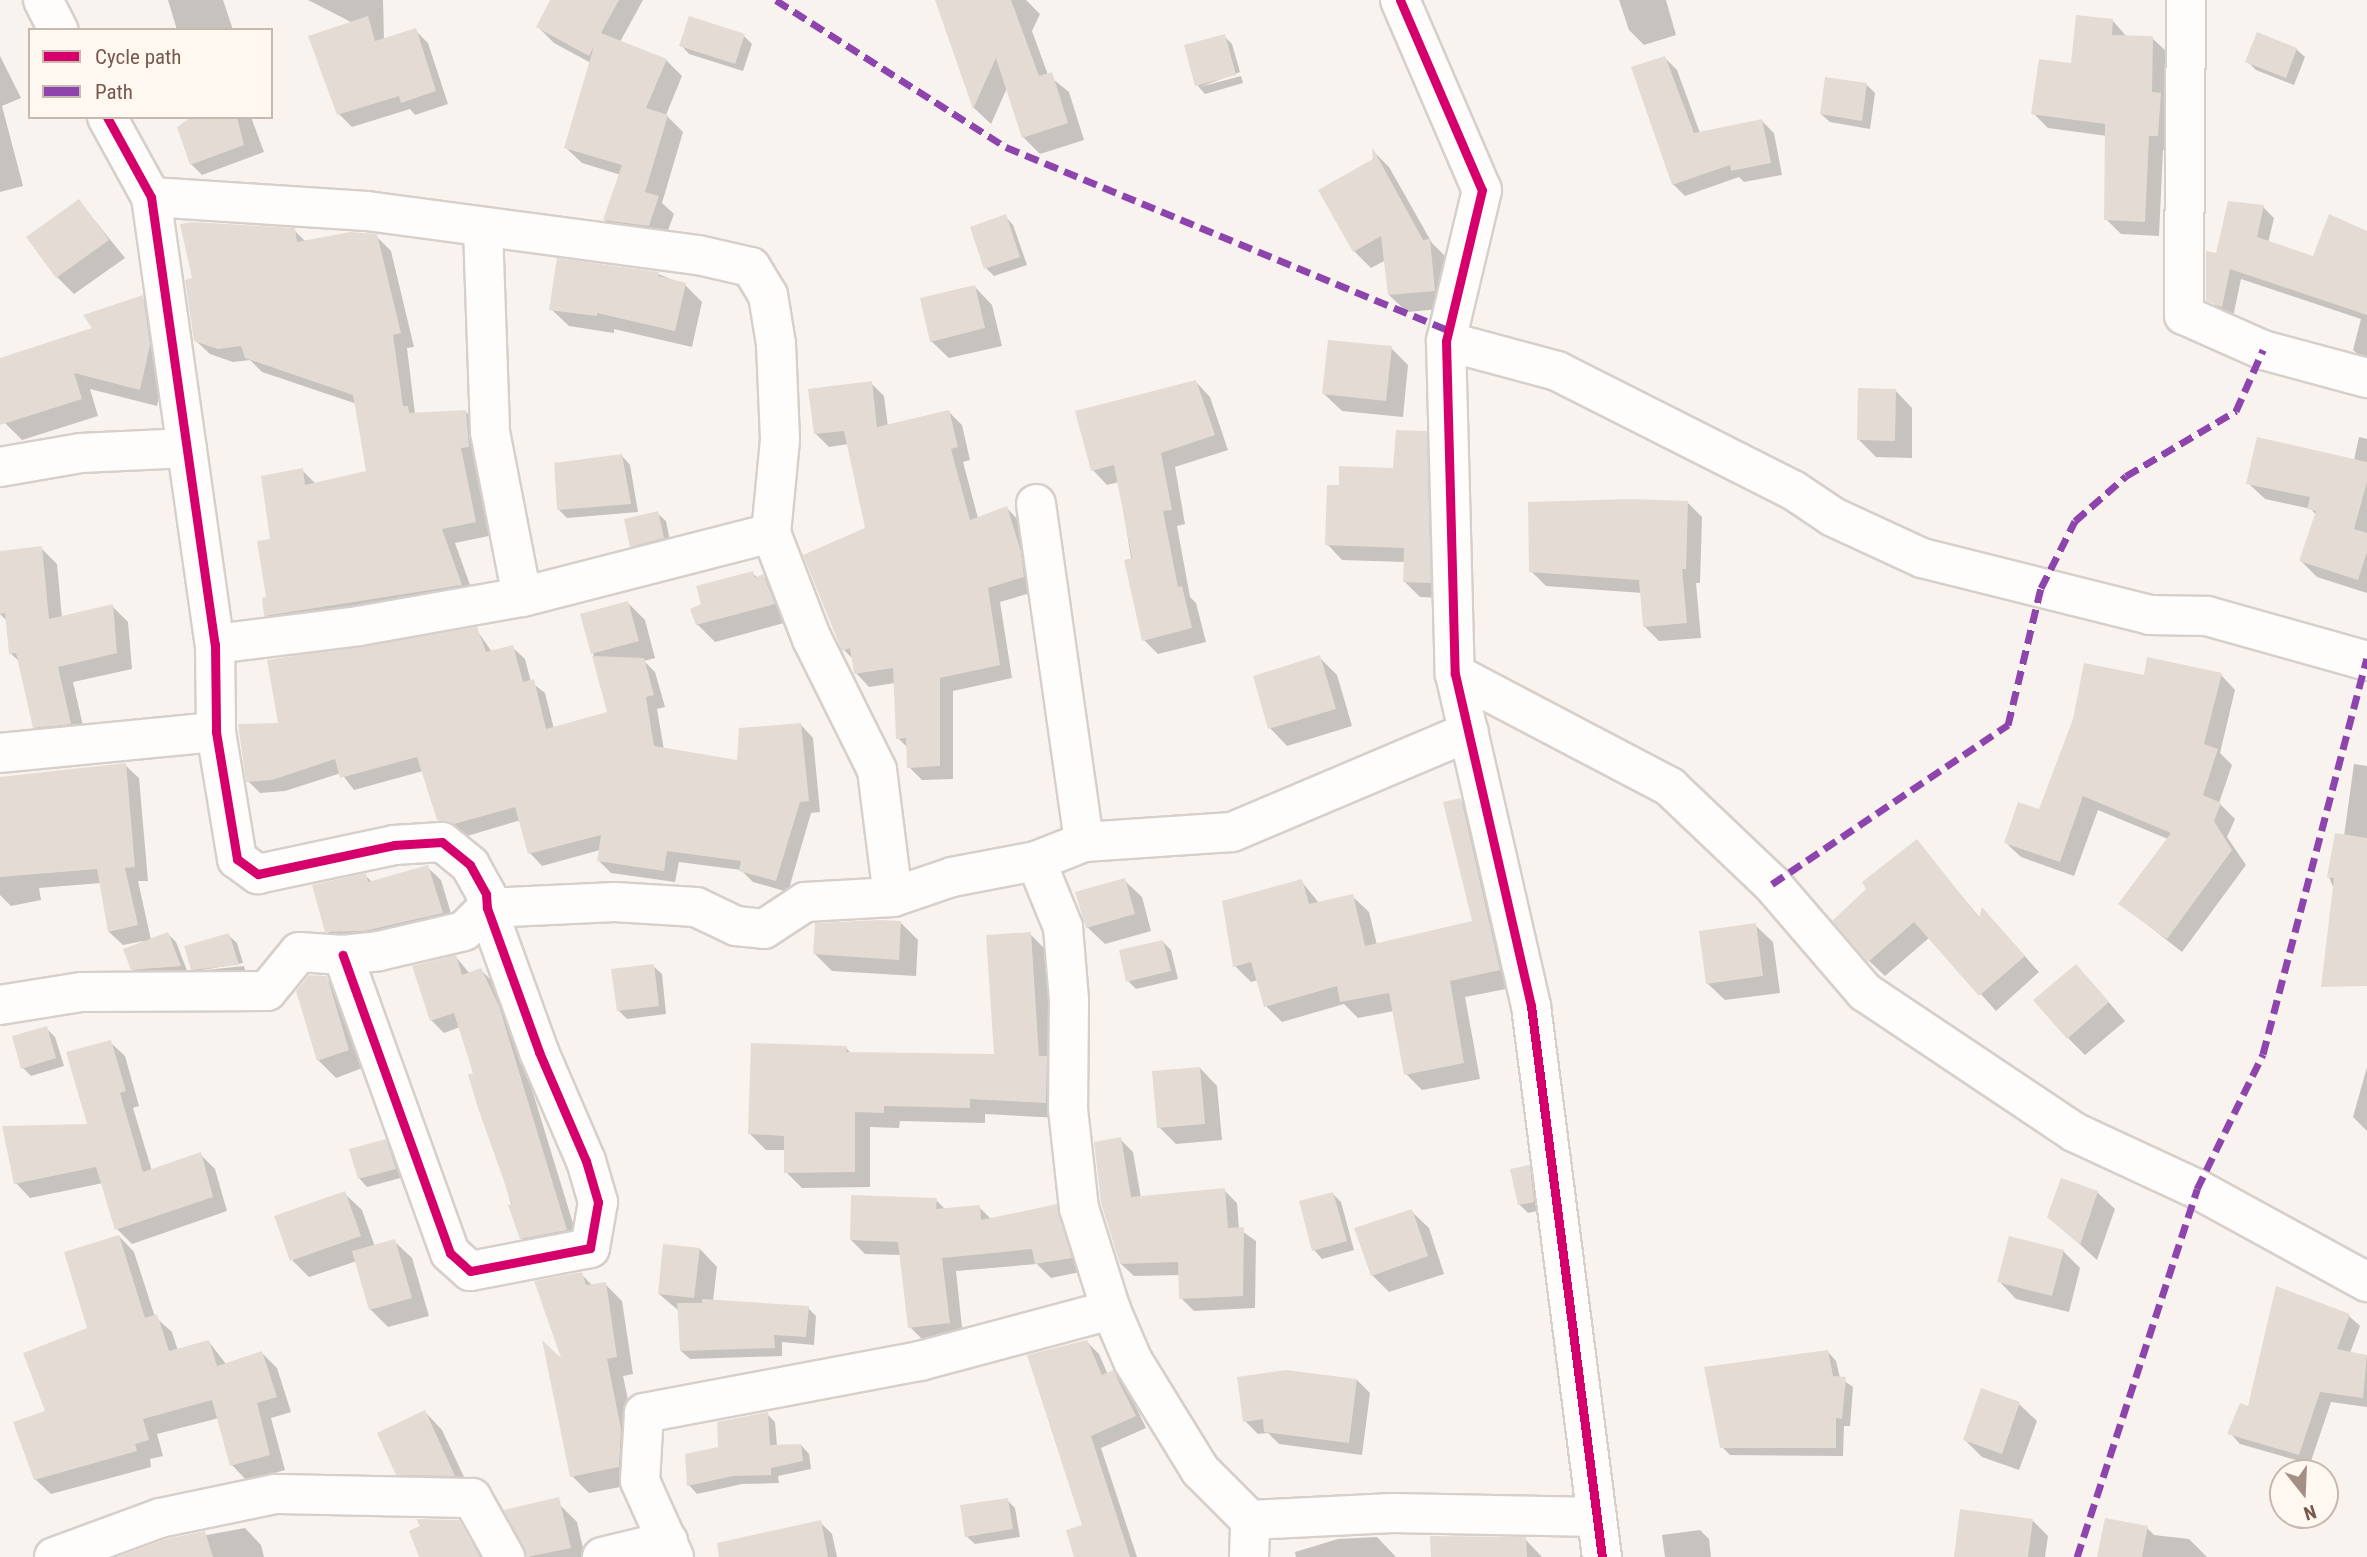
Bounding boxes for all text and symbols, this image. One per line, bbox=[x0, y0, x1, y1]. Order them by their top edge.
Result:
legend bbox=[28, 28, 273, 119]
text: Cycle path bbox=[95, 45, 181, 69]
text: Path bbox=[95, 80, 133, 104]
north arrow bbox=[2269, 1459, 2339, 1529]
text: N bbox=[2301, 1500, 2319, 1525]

